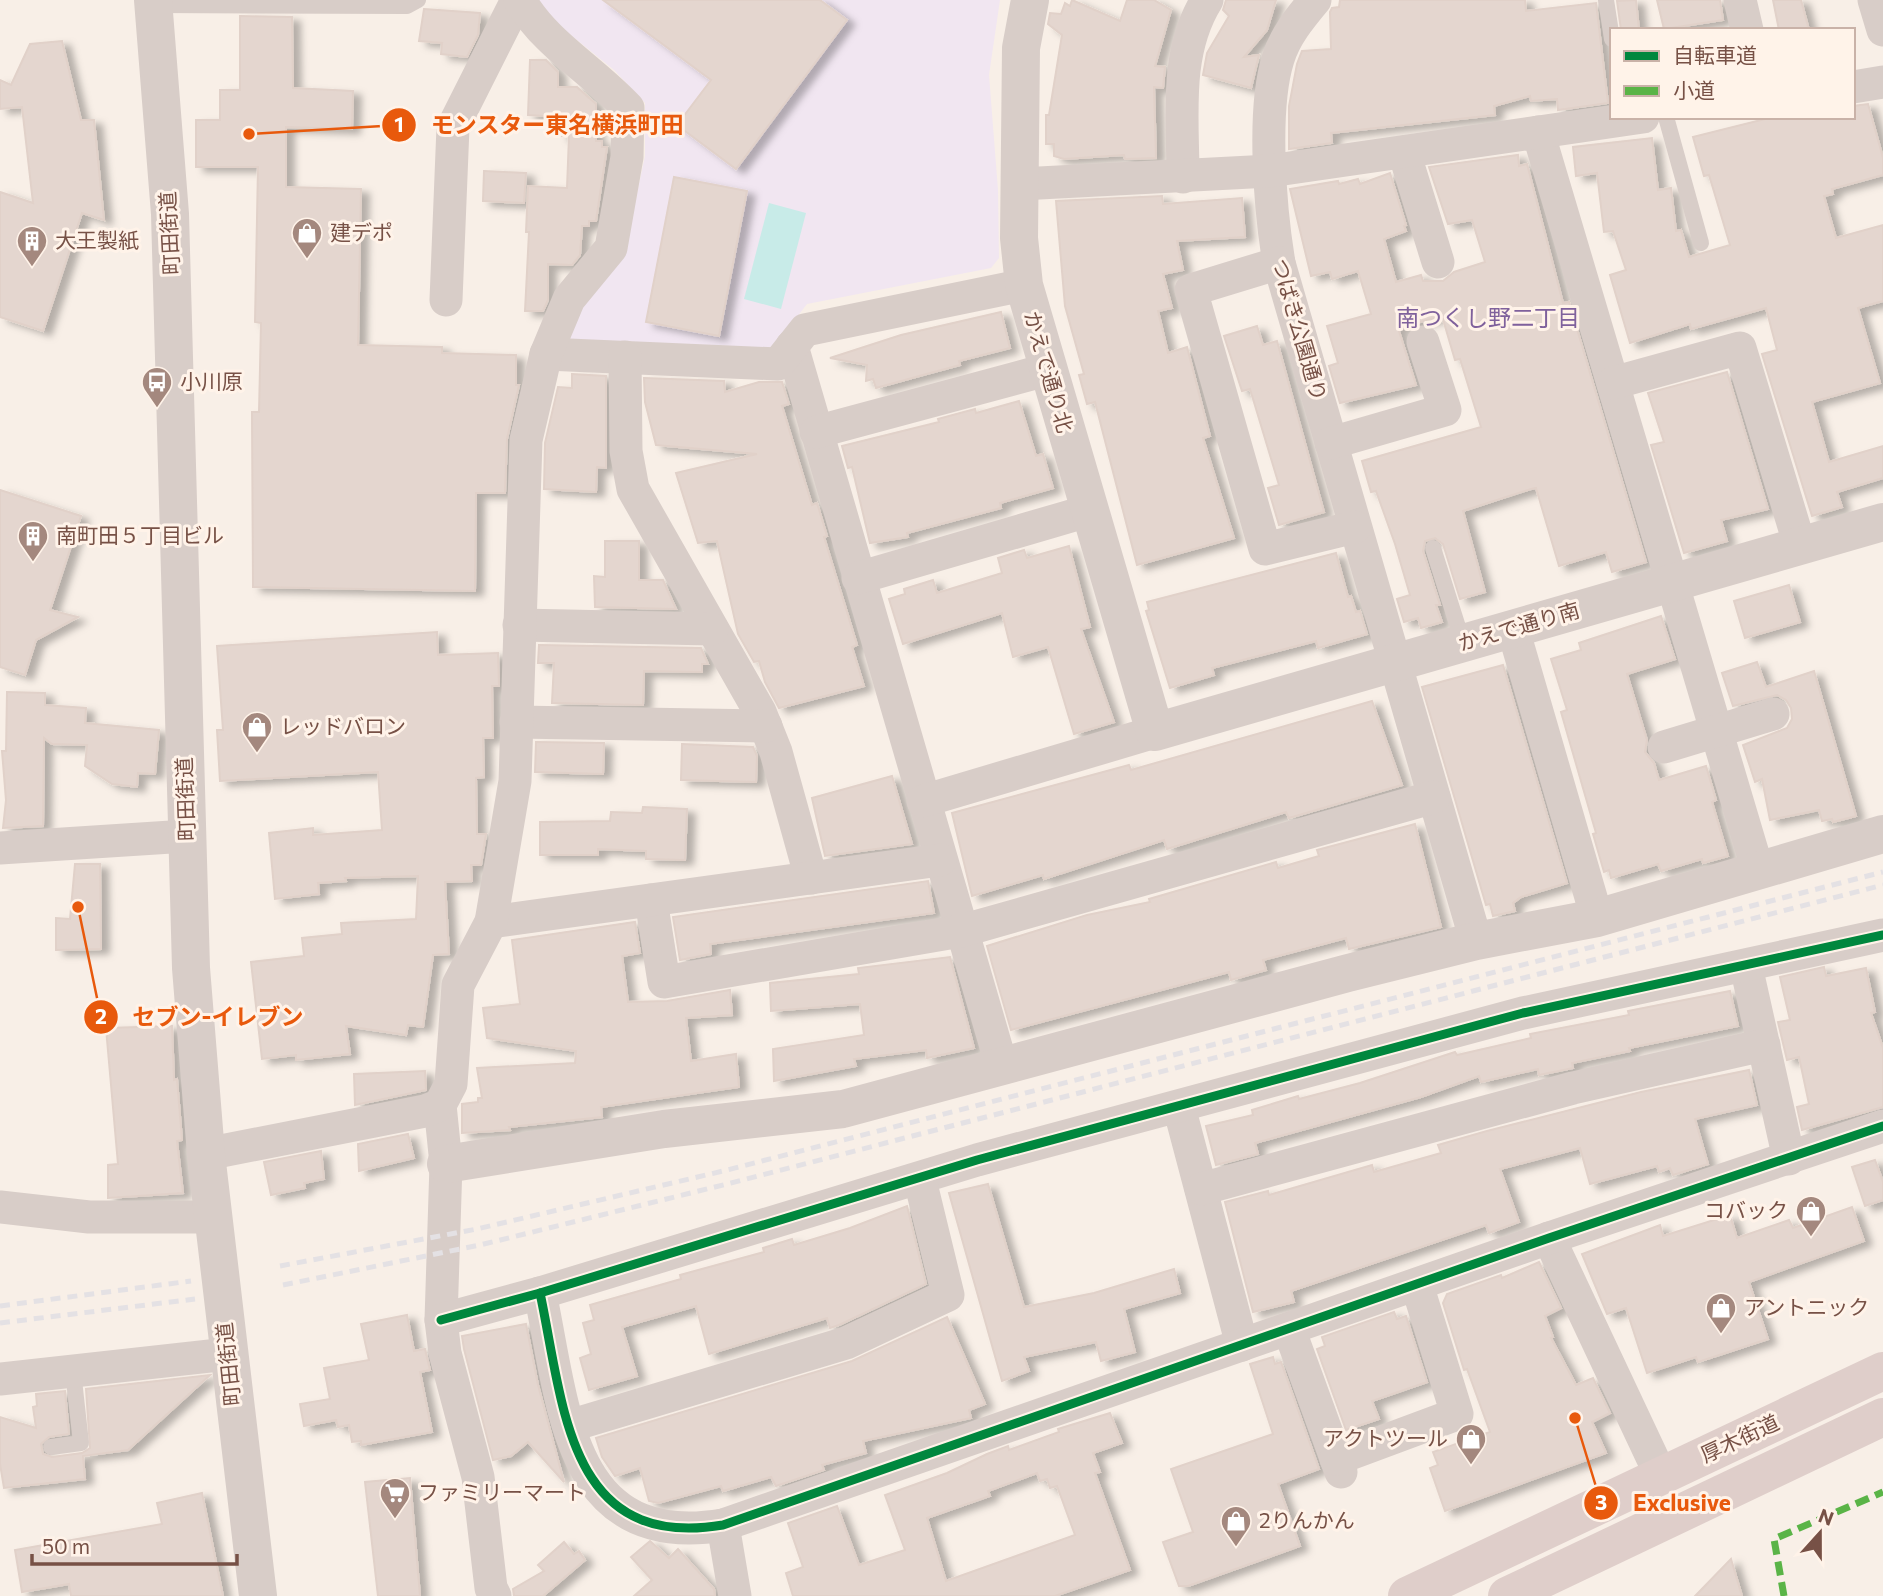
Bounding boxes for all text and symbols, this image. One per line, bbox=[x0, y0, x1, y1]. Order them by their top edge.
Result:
legend bbox=[1610, 28, 1855, 119]
text: 自転車道 bbox=[1673, 42, 1757, 67]
text: 小道 bbox=[1673, 77, 1715, 102]
callout: モンスター東名横浜町田 bbox=[382, 103, 698, 147]
text: モンスター東名横浜町田 bbox=[431, 110, 683, 138]
text: 1 bbox=[394, 111, 404, 136]
street label: 町田街道 bbox=[154, 190, 183, 276]
shop icon: 建デポ bbox=[290, 216, 324, 260]
place label: 建デポ bbox=[330, 219, 393, 244]
building icon: 大王製紙 bbox=[15, 224, 49, 268]
place label: 大王製紙 bbox=[55, 227, 139, 252]
street label: つばき公園通り bbox=[1268, 255, 1333, 404]
district label: 南つくし野二丁目 bbox=[1396, 303, 1580, 331]
street label: かえで通り北 bbox=[1020, 308, 1079, 435]
bus stop icon: 小川原 bbox=[140, 365, 174, 409]
place label: 小川原 bbox=[180, 368, 243, 393]
building icon: 南町田５丁目ビル bbox=[16, 519, 50, 563]
place label: 南町田５丁目ビル bbox=[56, 522, 224, 547]
street label: かえで通り南 bbox=[1455, 596, 1582, 655]
shop icon: レッドバロン bbox=[240, 710, 274, 754]
place label: レッドバロン bbox=[280, 713, 406, 738]
street label: 町田街道 bbox=[171, 757, 198, 841]
callout: セブン-イレブン bbox=[83, 995, 317, 1039]
text: セブン-イレブン bbox=[133, 1002, 303, 1030]
text: 2 bbox=[95, 1003, 107, 1028]
shop icon: コバック bbox=[1794, 1194, 1828, 1238]
place label: コバック bbox=[1704, 1197, 1788, 1222]
shop icon: アントニック bbox=[1704, 1291, 1738, 1335]
place label: アントニック bbox=[1744, 1294, 1869, 1319]
street label: 町田街道 bbox=[211, 1321, 244, 1407]
street label: 厚木街道 bbox=[1696, 1409, 1783, 1467]
shop icon: アクトツール bbox=[1454, 1422, 1488, 1466]
place label: アクトツール bbox=[1323, 1425, 1448, 1450]
supermarket icon: ファミリーマート bbox=[378, 1476, 412, 1520]
place label: ファミリーマート bbox=[418, 1479, 586, 1504]
callout: Exclusive bbox=[1584, 1481, 1745, 1525]
text: Exclusive bbox=[1633, 1488, 1731, 1516]
text: 3 bbox=[1595, 1489, 1607, 1514]
north arrow bbox=[1785, 1498, 1855, 1568]
text: N bbox=[1815, 1503, 1837, 1530]
shop icon: 2りんかん bbox=[1219, 1504, 1253, 1548]
place label: 2りんかん bbox=[1259, 1507, 1355, 1532]
scale bar bbox=[32, 1522, 236, 1566]
text: 50 m bbox=[42, 1533, 90, 1558]

